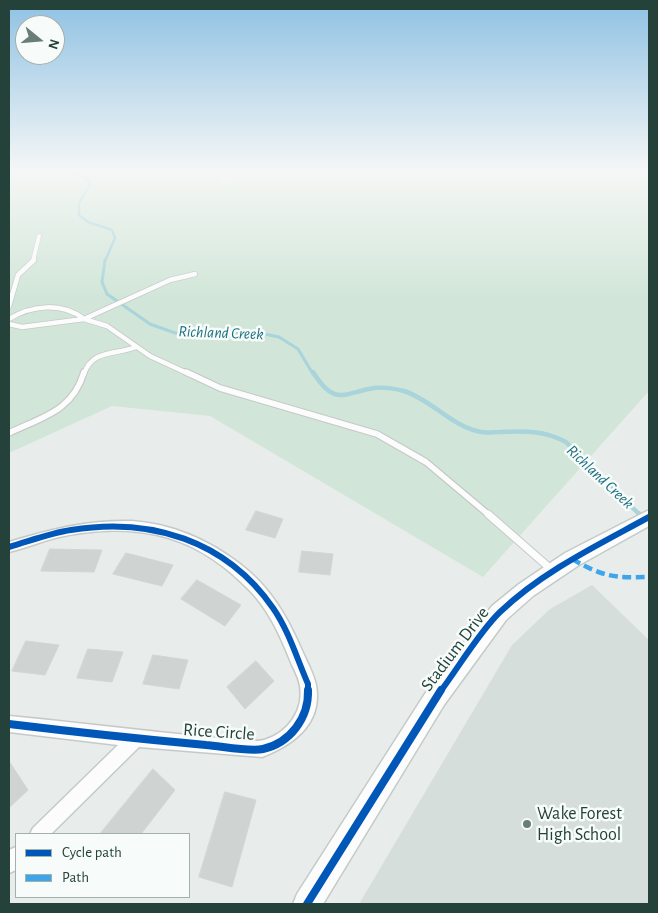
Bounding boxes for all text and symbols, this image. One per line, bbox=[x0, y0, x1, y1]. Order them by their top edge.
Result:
north arrow bbox=[15, 15, 65, 65]
text: N bbox=[45, 37, 62, 51]
water label: Richland Creek bbox=[178, 322, 264, 344]
water label: Richland Creek bbox=[562, 441, 638, 513]
street label: Stadium Drive bbox=[416, 603, 494, 695]
street label: Rice Circle bbox=[182, 719, 256, 745]
place label: Wake Forest High School bbox=[537, 803, 622, 846]
marker: Wake Forest High School bbox=[521, 818, 533, 830]
legend bbox=[15, 833, 190, 898]
text: Cycle path bbox=[62, 845, 122, 860]
text: Path bbox=[62, 870, 89, 885]

